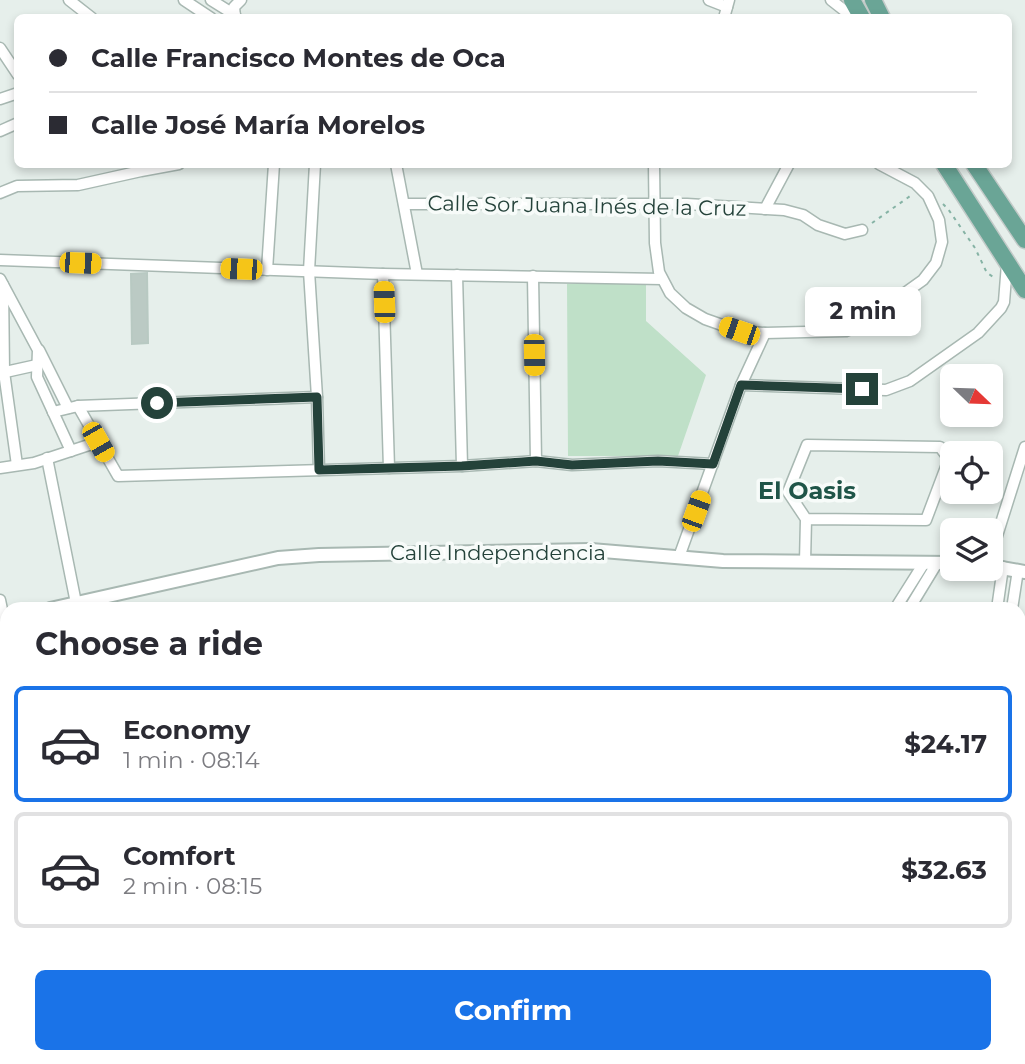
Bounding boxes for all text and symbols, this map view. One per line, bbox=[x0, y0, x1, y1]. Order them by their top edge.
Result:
text: Calle Francisco Montes de Oca bbox=[91, 42, 506, 74]
text: Calle José María Morelos bbox=[91, 109, 425, 141]
street label: Calle Sor Juana Inés de la Cruz bbox=[427, 190, 747, 221]
car bbox=[59, 252, 102, 274]
car bbox=[220, 258, 263, 280]
car bbox=[373, 281, 396, 323]
callout: 2 min bbox=[804, 288, 920, 336]
text: 2 min bbox=[829, 297, 897, 325]
car bbox=[716, 314, 763, 348]
car bbox=[524, 334, 545, 376]
north arrow bbox=[940, 364, 1003, 427]
map controls bbox=[940, 364, 1003, 581]
route end bbox=[846, 373, 878, 405]
route start bbox=[141, 387, 173, 419]
car bbox=[79, 419, 118, 465]
button: locate bbox=[940, 441, 1003, 504]
district label: El Oasis bbox=[758, 476, 856, 505]
car bbox=[679, 488, 714, 534]
button: layers bbox=[940, 518, 1003, 581]
street label: Calle Independencia bbox=[390, 540, 606, 565]
text: Choose a ride bbox=[35, 624, 263, 663]
icon: car bbox=[39, 713, 102, 776]
text: Economy bbox=[123, 714, 250, 746]
text: $24.17 bbox=[904, 728, 987, 760]
text: 1 min · 08:14 bbox=[123, 746, 260, 774]
icon: car bbox=[39, 839, 102, 902]
text: Comfort bbox=[123, 840, 235, 872]
text: $32.63 bbox=[901, 854, 987, 886]
text: 2 min · 08:15 bbox=[123, 872, 262, 900]
button: Confirm bbox=[35, 970, 991, 1050]

